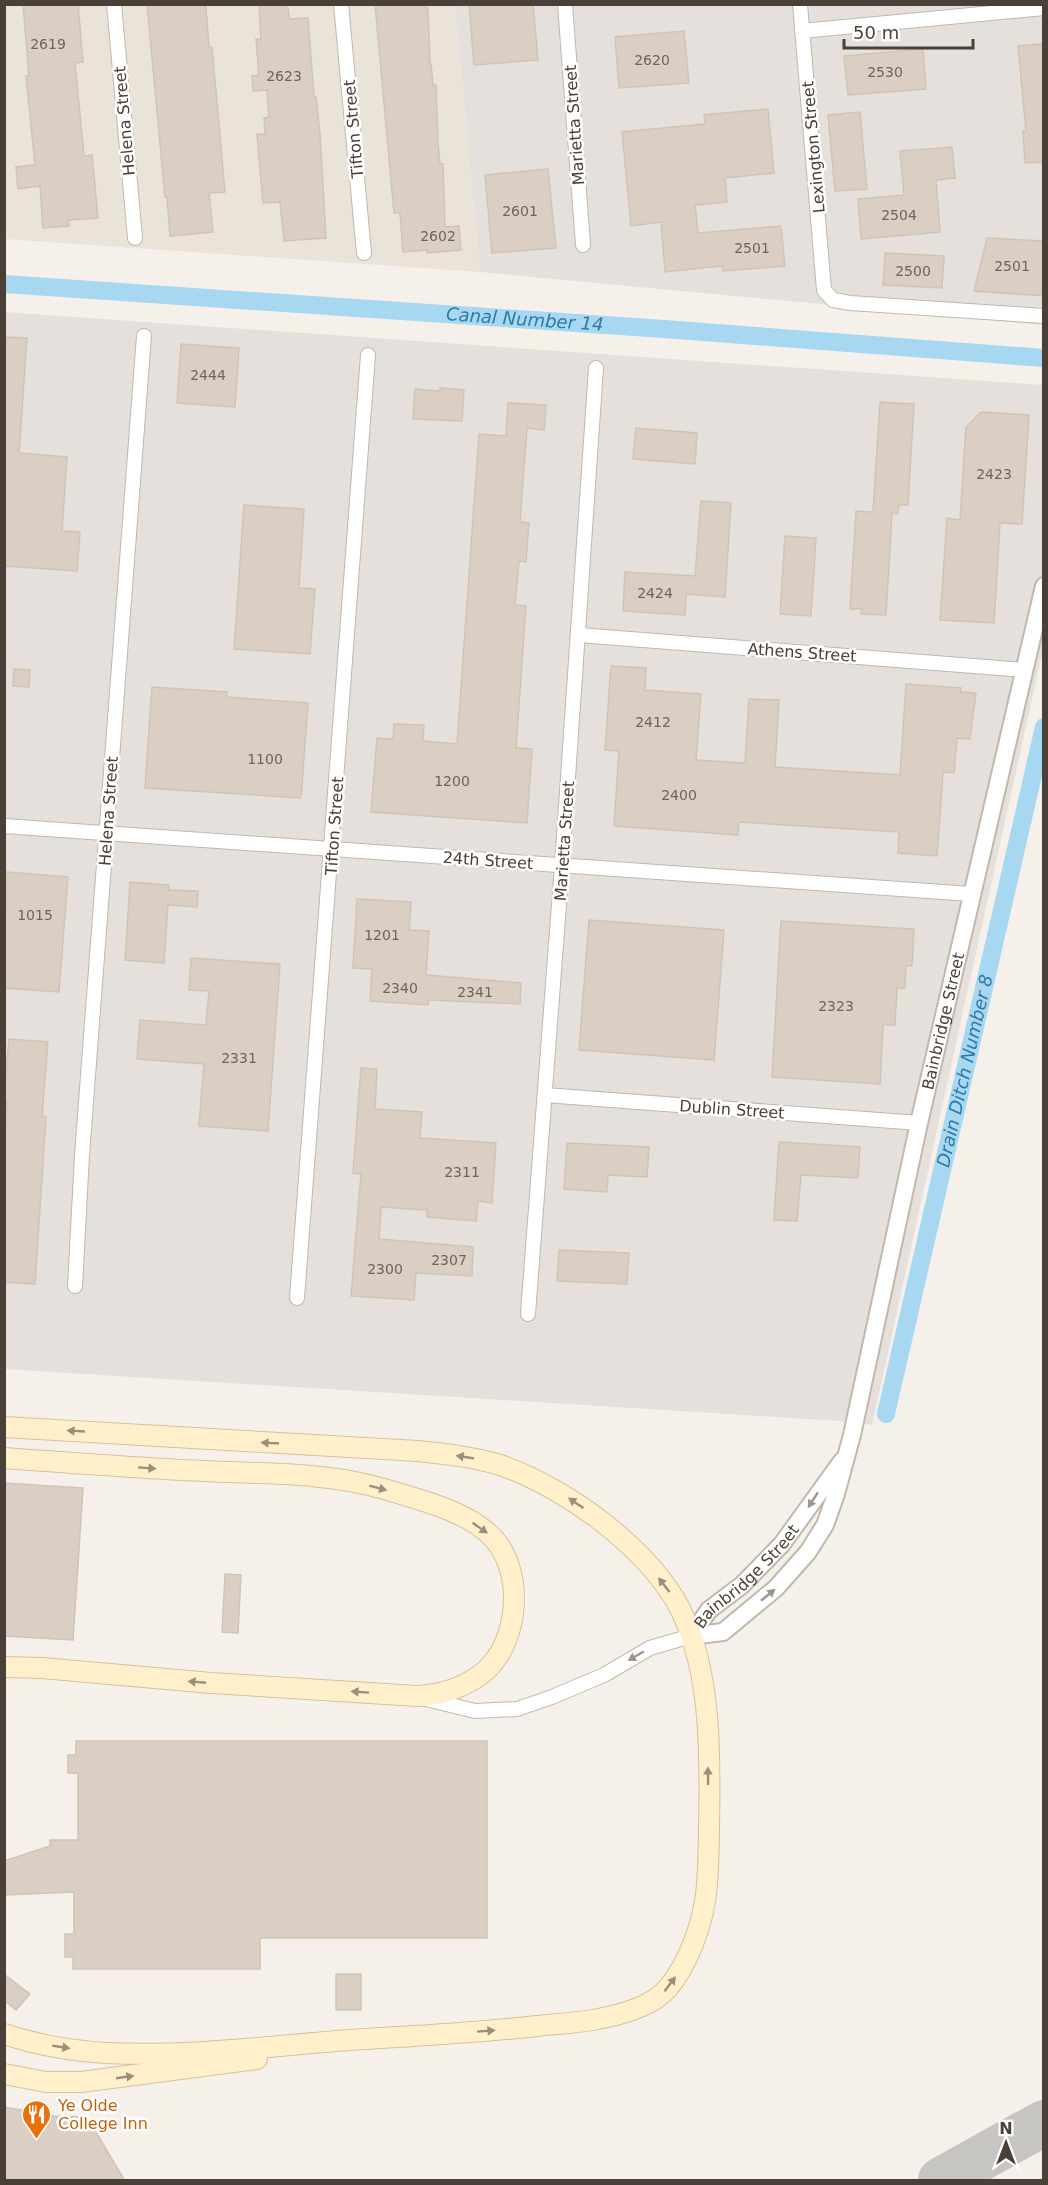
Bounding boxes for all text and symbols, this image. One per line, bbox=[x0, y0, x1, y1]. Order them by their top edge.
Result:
scale bar bbox=[844, 12, 973, 50]
text: 50 m bbox=[853, 22, 899, 43]
house number: 2619 bbox=[30, 36, 66, 52]
house number: 2620 bbox=[634, 52, 670, 68]
street label: Marietta Street bbox=[561, 64, 588, 186]
house number: 2530 bbox=[867, 64, 903, 80]
street label: Helena Street bbox=[110, 65, 139, 176]
house number: 2623 bbox=[266, 68, 302, 84]
street label: Tifton Street bbox=[340, 79, 367, 180]
street label: Lexington Street bbox=[798, 80, 829, 214]
house number: 2601 bbox=[502, 203, 538, 219]
house number: 2504 bbox=[881, 207, 917, 223]
house number: 2602 bbox=[420, 228, 456, 244]
house number: 2501 bbox=[734, 240, 770, 256]
house number: 2501 bbox=[994, 258, 1030, 274]
house number: 2500 bbox=[895, 263, 931, 279]
water label: Canal Number 14 bbox=[445, 303, 604, 335]
house number: 2444 bbox=[190, 367, 226, 383]
house number: 2423 bbox=[976, 466, 1012, 482]
house number: 2424 bbox=[637, 585, 673, 601]
street label: Athens Street bbox=[747, 639, 857, 666]
house number: 2412 bbox=[635, 714, 671, 730]
house number: 1100 bbox=[247, 751, 283, 767]
street label: Helena Street bbox=[95, 756, 122, 866]
house number: 1200 bbox=[434, 773, 470, 789]
street label: Tifton Street bbox=[321, 776, 347, 877]
street label: Marietta Street bbox=[551, 780, 578, 902]
house number: 2400 bbox=[661, 787, 697, 803]
street label: 24th Street bbox=[442, 848, 534, 873]
house number: 1015 bbox=[17, 907, 53, 923]
house number: 1201 bbox=[364, 927, 400, 943]
street label: Bainbridge Street bbox=[918, 951, 968, 1092]
water label: Drain Ditch Number 8 bbox=[932, 972, 997, 1169]
house number: 2340 bbox=[382, 980, 418, 996]
house number: 2341 bbox=[457, 984, 493, 1000]
house number: 2323 bbox=[818, 998, 854, 1014]
house number: 2331 bbox=[221, 1050, 257, 1066]
street label: Dublin Street bbox=[679, 1096, 785, 1123]
house number: 2311 bbox=[444, 1164, 480, 1180]
house number: 2307 bbox=[431, 1252, 467, 1268]
house number: 2300 bbox=[367, 1261, 403, 1277]
one-way arrow bbox=[66, 1427, 85, 1436]
one-way arrow bbox=[261, 1438, 280, 1448]
one-way arrow bbox=[455, 1453, 474, 1462]
one-way arrow bbox=[137, 1463, 156, 1472]
one-way arrow bbox=[369, 1484, 387, 1493]
one-way arrow bbox=[808, 1492, 819, 1508]
one-way arrow bbox=[568, 1497, 584, 1509]
street label: Bainbridge Street bbox=[690, 1521, 803, 1632]
one-way arrow bbox=[472, 1522, 488, 1534]
one-way arrow bbox=[657, 1577, 670, 1593]
one-way arrow bbox=[760, 1588, 776, 1601]
one-way arrow bbox=[627, 1651, 644, 1661]
one-way arrow bbox=[188, 1677, 207, 1687]
one-way arrow bbox=[351, 1688, 370, 1697]
one-way arrow bbox=[703, 1766, 713, 1785]
one-way arrow bbox=[664, 1976, 676, 1991]
one-way arrow bbox=[477, 2026, 496, 2035]
one-way arrow bbox=[52, 2043, 71, 2052]
one-way arrow bbox=[115, 2072, 134, 2081]
place label: Ye Olde College Inn bbox=[57, 2096, 148, 2133]
restaurant icon: Ye Olde College Inn bbox=[21, 2098, 53, 2140]
north arrow bbox=[976, 2113, 1036, 2173]
text: N bbox=[999, 2119, 1013, 2138]

